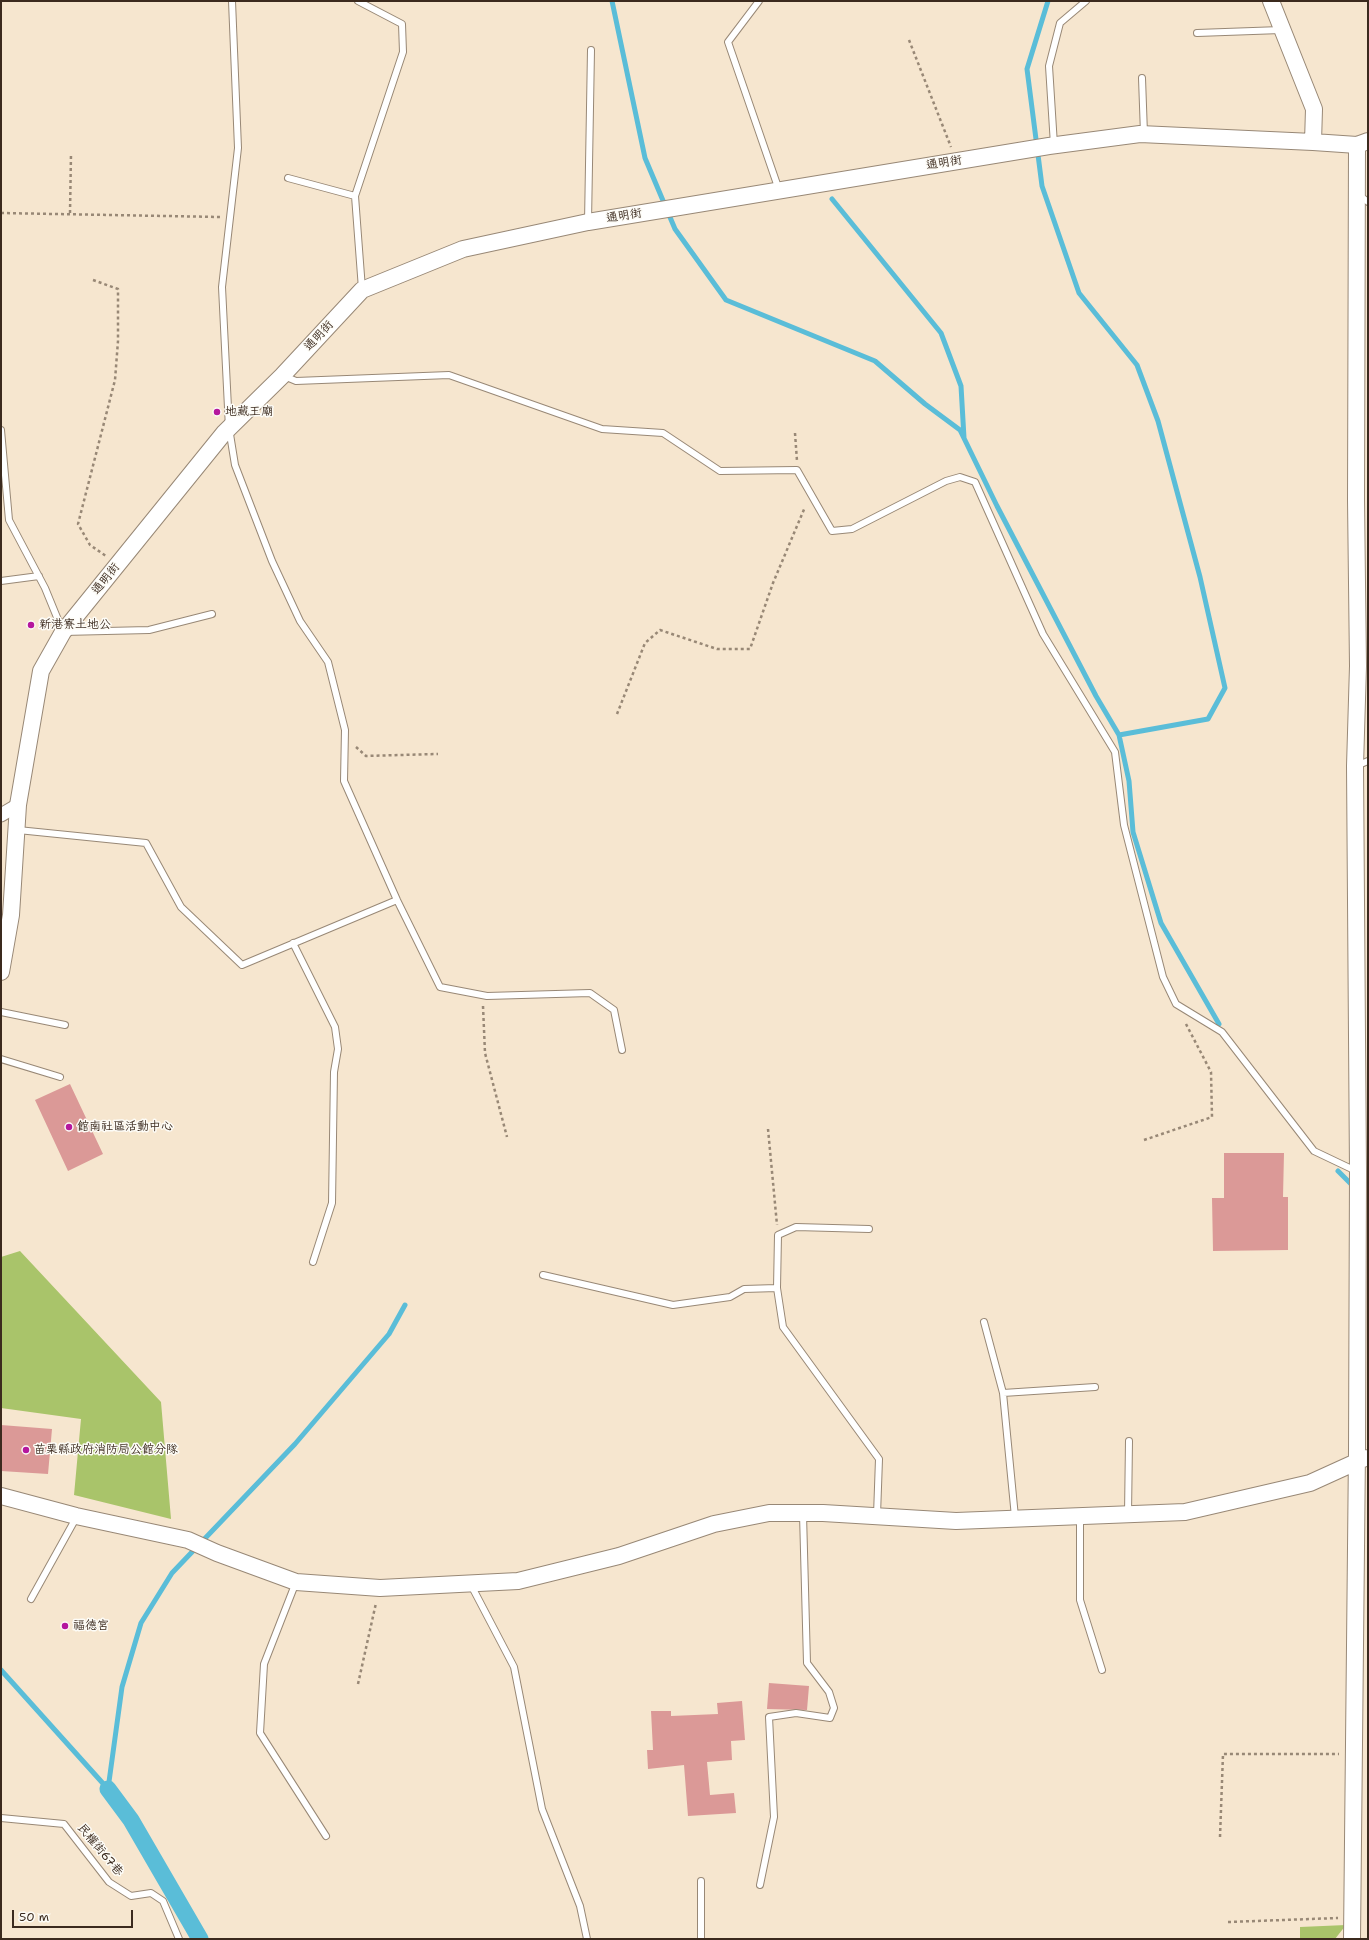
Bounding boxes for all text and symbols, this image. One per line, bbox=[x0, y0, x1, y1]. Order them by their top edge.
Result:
street label: 通明街 bbox=[925, 153, 963, 173]
street label: 通明街 bbox=[605, 206, 643, 226]
street label: 通明街 bbox=[301, 318, 337, 354]
place label: 地藏王廟 bbox=[225, 405, 273, 419]
marker: 地藏王廟 bbox=[212, 407, 222, 417]
street label: 通明街 bbox=[89, 560, 123, 598]
place label: 新港寮土地公 bbox=[39, 618, 111, 632]
marker: 新港寮土地公 bbox=[26, 620, 36, 630]
place label: 館南社區活動中心 bbox=[77, 1120, 173, 1134]
marker: 館南社區活動中心 bbox=[64, 1122, 74, 1132]
place label: 苗栗縣政府消防局公館分隊 bbox=[34, 1443, 178, 1457]
marker: 苗栗縣政府消防局公館分隊 bbox=[21, 1445, 31, 1455]
place label: 福德宮 bbox=[73, 1619, 109, 1633]
marker: 福德宮 bbox=[60, 1621, 70, 1631]
street label: 民權街67巷 bbox=[74, 1821, 126, 1879]
scale bar bbox=[14, 1902, 135, 1928]
text: 50 m bbox=[19, 1909, 49, 1925]

